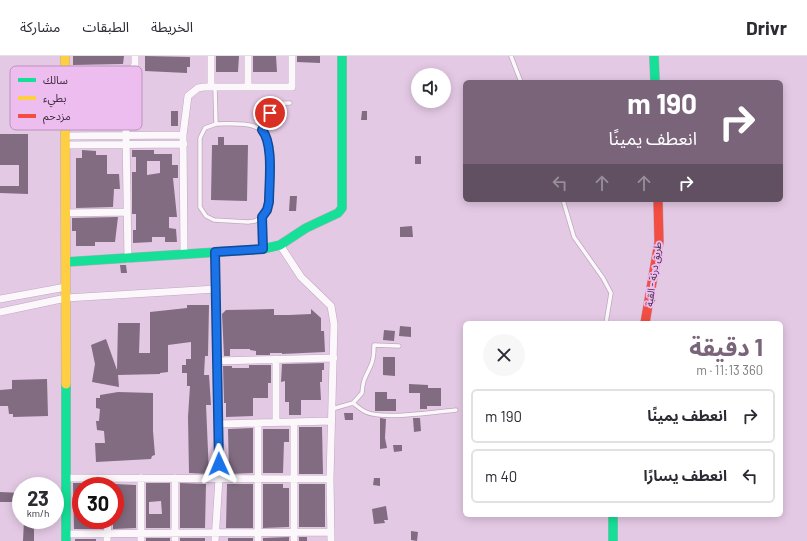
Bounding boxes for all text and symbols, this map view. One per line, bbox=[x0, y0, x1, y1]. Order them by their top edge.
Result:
text: Drivr bbox=[746, 16, 787, 39]
text: مشاركة bbox=[20, 18, 60, 35]
text: الطبقات bbox=[82, 18, 129, 35]
text: الخريطة bbox=[151, 18, 193, 35]
legend bbox=[10, 66, 142, 130]
map controls bbox=[411, 68, 451, 108]
button: sound bbox=[411, 68, 451, 108]
text: سالك bbox=[43, 73, 68, 86]
text: 190 m bbox=[627, 86, 697, 120]
text: بطيء bbox=[43, 91, 66, 108]
pin bbox=[253, 96, 287, 130]
icon: right bbox=[711, 96, 763, 148]
icon: arrive bbox=[259, 102, 281, 124]
text: مزدحم bbox=[43, 109, 71, 125]
text: انعطف يمينًا bbox=[608, 127, 697, 149]
icon: left bbox=[549, 172, 571, 194]
icon: ahead bbox=[591, 172, 613, 194]
icon: ahead bbox=[633, 172, 655, 194]
icon: right bbox=[675, 172, 697, 194]
street label: طريق درنة - القبة bbox=[643, 241, 665, 307]
text: 1 دقيقة bbox=[689, 332, 763, 361]
button: close bbox=[483, 334, 525, 376]
text: 360 m · 11:13 bbox=[696, 362, 763, 378]
icon: right bbox=[739, 405, 761, 427]
text: انعطف يمينًا bbox=[647, 406, 727, 424]
text: 190 m bbox=[485, 407, 522, 425]
position arrow bbox=[198, 443, 240, 485]
icon: left bbox=[739, 465, 761, 487]
text: انعطف يسارًا bbox=[643, 466, 727, 484]
text: 40 m bbox=[485, 467, 517, 485]
speed limit sign: 30 bbox=[72, 477, 124, 529]
text: 23 bbox=[27, 486, 49, 510]
text: km/h bbox=[27, 507, 49, 519]

